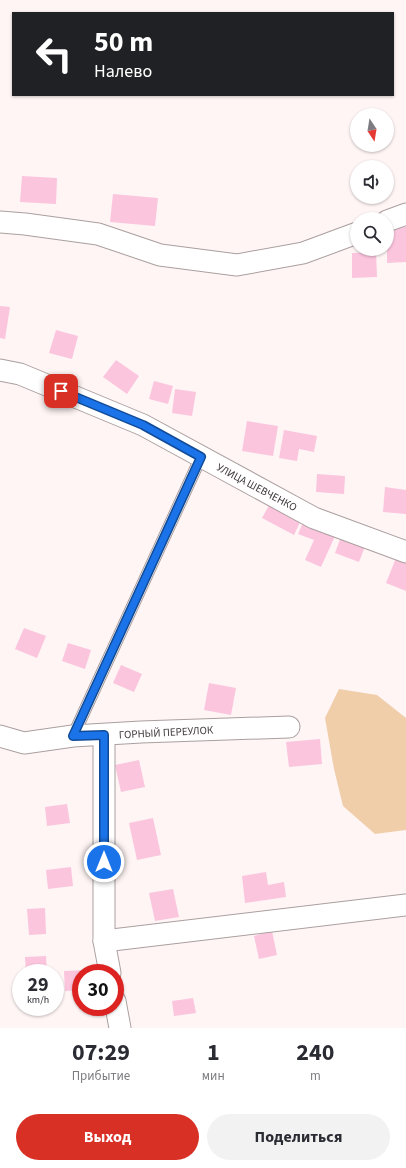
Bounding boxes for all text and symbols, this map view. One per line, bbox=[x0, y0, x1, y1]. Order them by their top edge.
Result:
text: 50 m bbox=[94, 22, 153, 62]
icon: left bbox=[28, 28, 80, 80]
text: Налево bbox=[94, 59, 152, 84]
north arrow bbox=[350, 108, 394, 152]
map controls bbox=[350, 108, 394, 256]
button: sound bbox=[350, 160, 394, 204]
button: search bbox=[350, 212, 394, 256]
pin bbox=[44, 374, 78, 408]
icon: arrive bbox=[50, 380, 72, 402]
street label: УЛИЦА ШЕВЧЕНКО bbox=[214, 460, 300, 515]
street label: ГОРНЫЙ ПЕРЕУЛОК bbox=[118, 723, 214, 742]
position arrow bbox=[83, 841, 125, 883]
speed limit sign: 30 bbox=[72, 964, 124, 1016]
text: 29 bbox=[27, 971, 49, 999]
text: km/h bbox=[27, 993, 49, 1007]
text: 07:29 bbox=[72, 1035, 130, 1070]
text: 1 bbox=[207, 1035, 220, 1070]
text: 240 bbox=[296, 1035, 334, 1070]
text: Прибытие bbox=[72, 1067, 130, 1085]
text: мин bbox=[202, 1067, 225, 1085]
text: m bbox=[310, 1067, 321, 1085]
button: Выход bbox=[16, 1114, 199, 1160]
button: Поделиться bbox=[207, 1114, 390, 1160]

